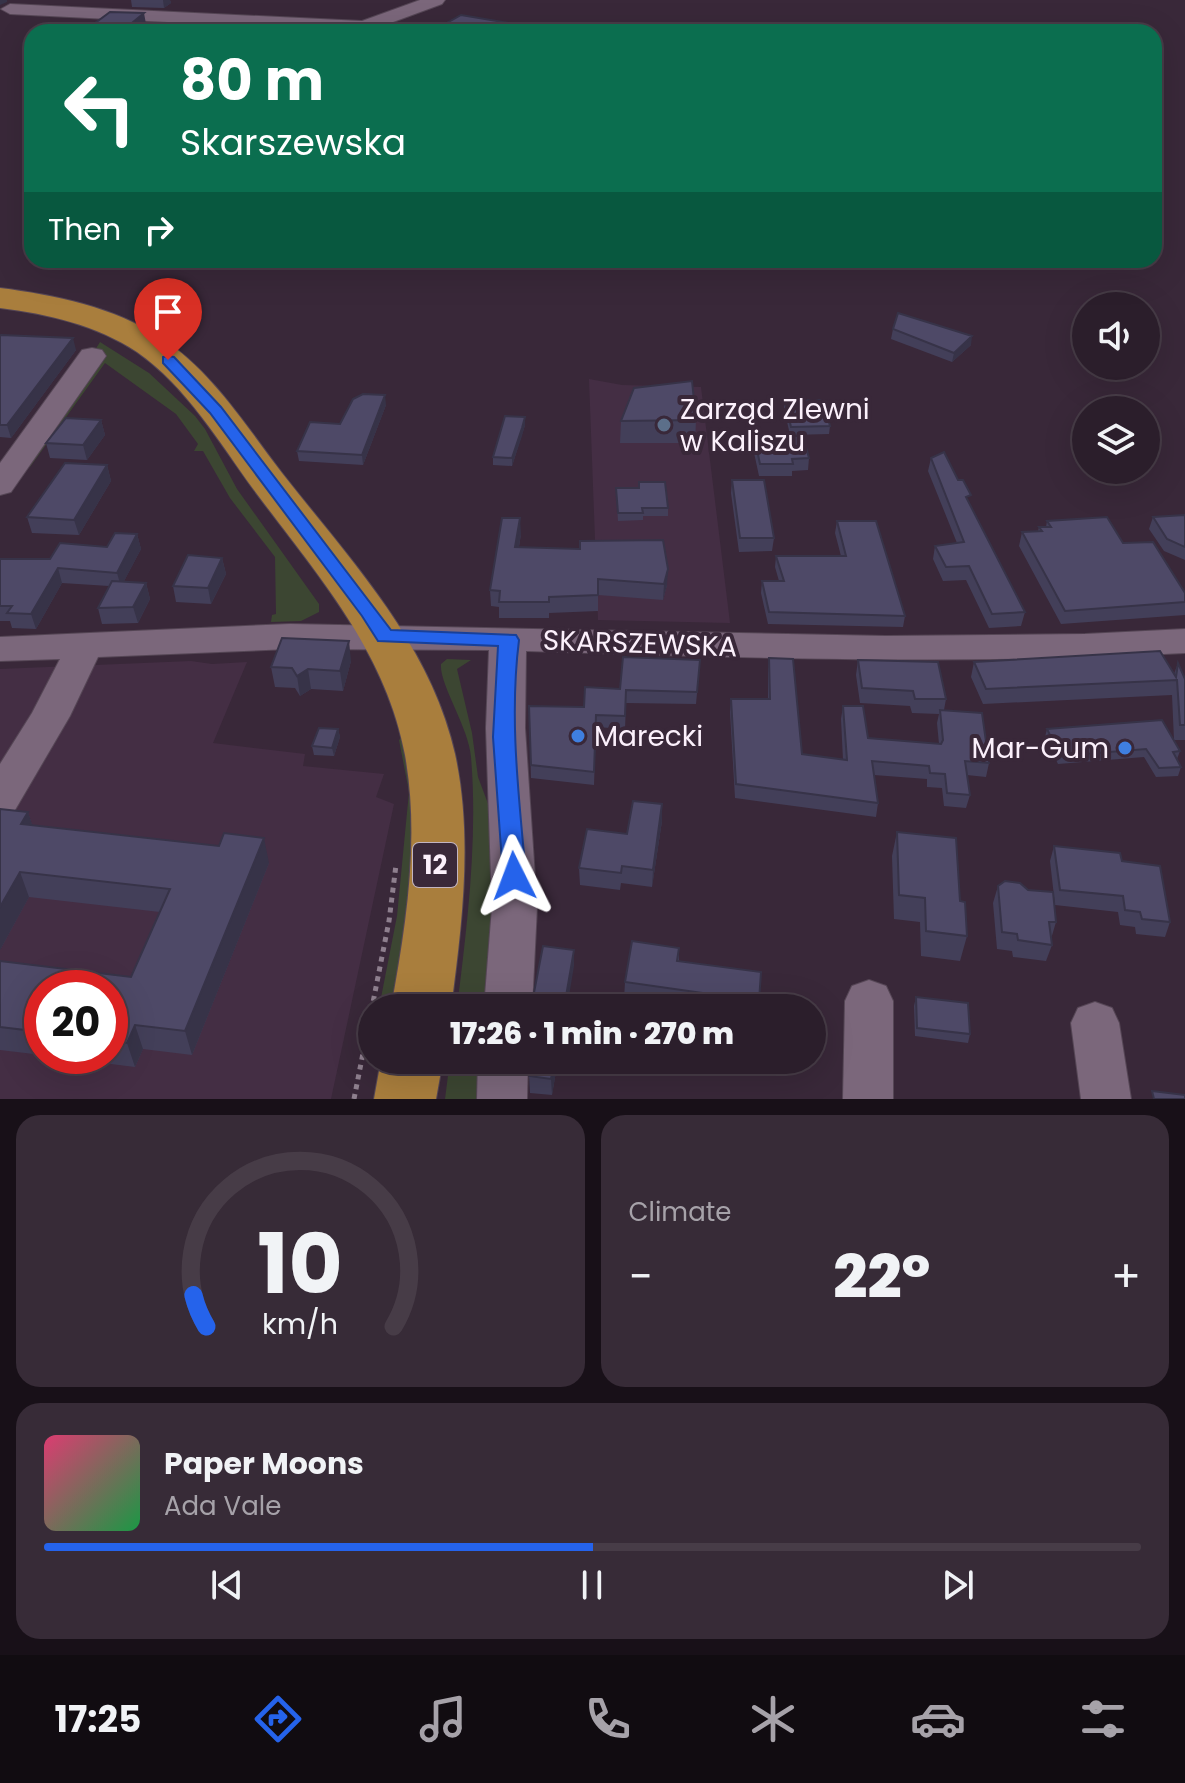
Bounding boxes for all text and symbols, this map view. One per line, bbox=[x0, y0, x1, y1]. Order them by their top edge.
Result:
text: 80 m bbox=[180, 41, 324, 120]
icon: left bbox=[48, 56, 152, 160]
text: Skarszewska bbox=[180, 117, 406, 168]
text: Then bbox=[48, 208, 121, 251]
icon: right bbox=[137, 208, 181, 252]
pin bbox=[134, 278, 202, 360]
icon: arrive bbox=[146, 290, 190, 334]
map controls bbox=[1072, 292, 1160, 484]
button: sound bbox=[1072, 292, 1160, 380]
place label: Zarząd Zlewni w Kaliszu bbox=[680, 390, 870, 461]
button: layers bbox=[1072, 396, 1160, 484]
marker: Zarząd Zlewni w Kaliszu bbox=[655, 416, 673, 434]
street label: SKARSZEWSKA bbox=[542, 621, 738, 666]
place label: Marecki bbox=[594, 717, 703, 756]
marker: Marecki bbox=[569, 727, 587, 745]
place label: Mar-Gum bbox=[972, 729, 1109, 768]
marker: Mar-Gum bbox=[1116, 739, 1134, 757]
position arrow bbox=[472, 834, 556, 918]
road number: 12 bbox=[413, 843, 457, 887]
speed limit sign: 20 bbox=[24, 970, 128, 1074]
text: 17:26 · 1 min · 270 m bbox=[450, 1012, 734, 1055]
text: Climate bbox=[629, 1194, 731, 1230]
text: 10 bbox=[257, 1206, 343, 1322]
text: 22° bbox=[833, 1235, 930, 1319]
text: − bbox=[629, 1246, 653, 1307]
text: + bbox=[1111, 1246, 1141, 1307]
text: km/h bbox=[262, 1304, 338, 1344]
text: Paper Moons bbox=[164, 1442, 364, 1485]
text: Ada Vale bbox=[164, 1488, 281, 1524]
icon: previous bbox=[205, 1563, 249, 1607]
icon: pause bbox=[570, 1563, 614, 1607]
icon: next bbox=[936, 1563, 980, 1607]
icon: directions bbox=[250, 1691, 306, 1747]
icon: music bbox=[415, 1691, 471, 1747]
icon: phone bbox=[580, 1691, 636, 1747]
icon: climate bbox=[745, 1691, 801, 1747]
icon: car bbox=[910, 1691, 966, 1747]
icon: filters bbox=[1075, 1691, 1131, 1747]
text: 17:25 bbox=[54, 1694, 141, 1745]

